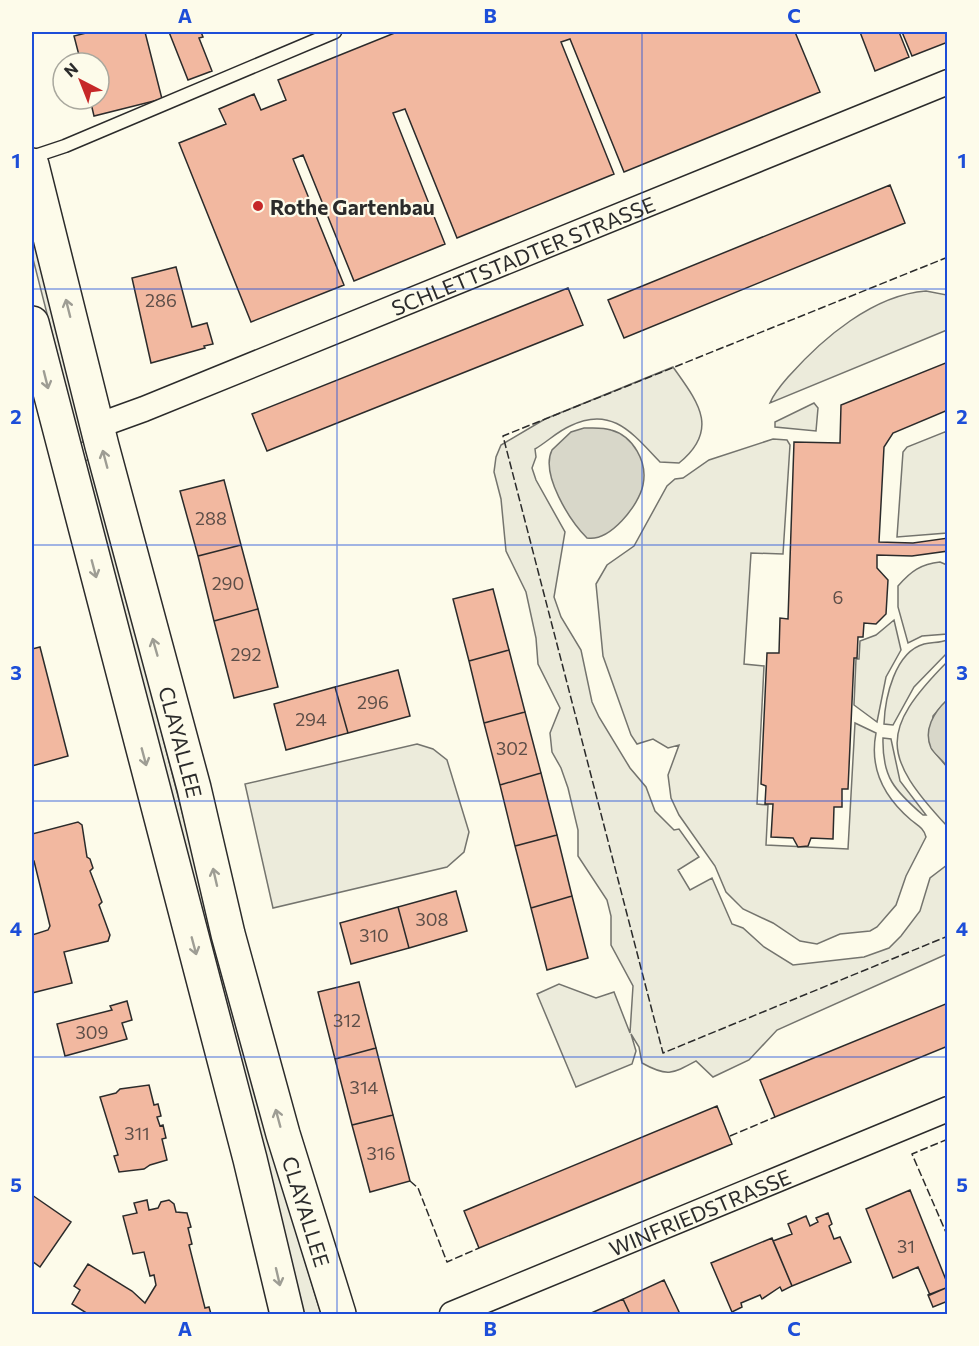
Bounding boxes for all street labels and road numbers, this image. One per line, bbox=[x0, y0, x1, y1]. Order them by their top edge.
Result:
street label: SCHLETTSTADTER STRASSE bbox=[387, 190, 658, 320]
street label: CLAYALLEE bbox=[155, 683, 208, 800]
street label: CLAYALLEE bbox=[278, 1153, 336, 1270]
street label: WINFRIEDSTRASSE bbox=[605, 1163, 794, 1260]

